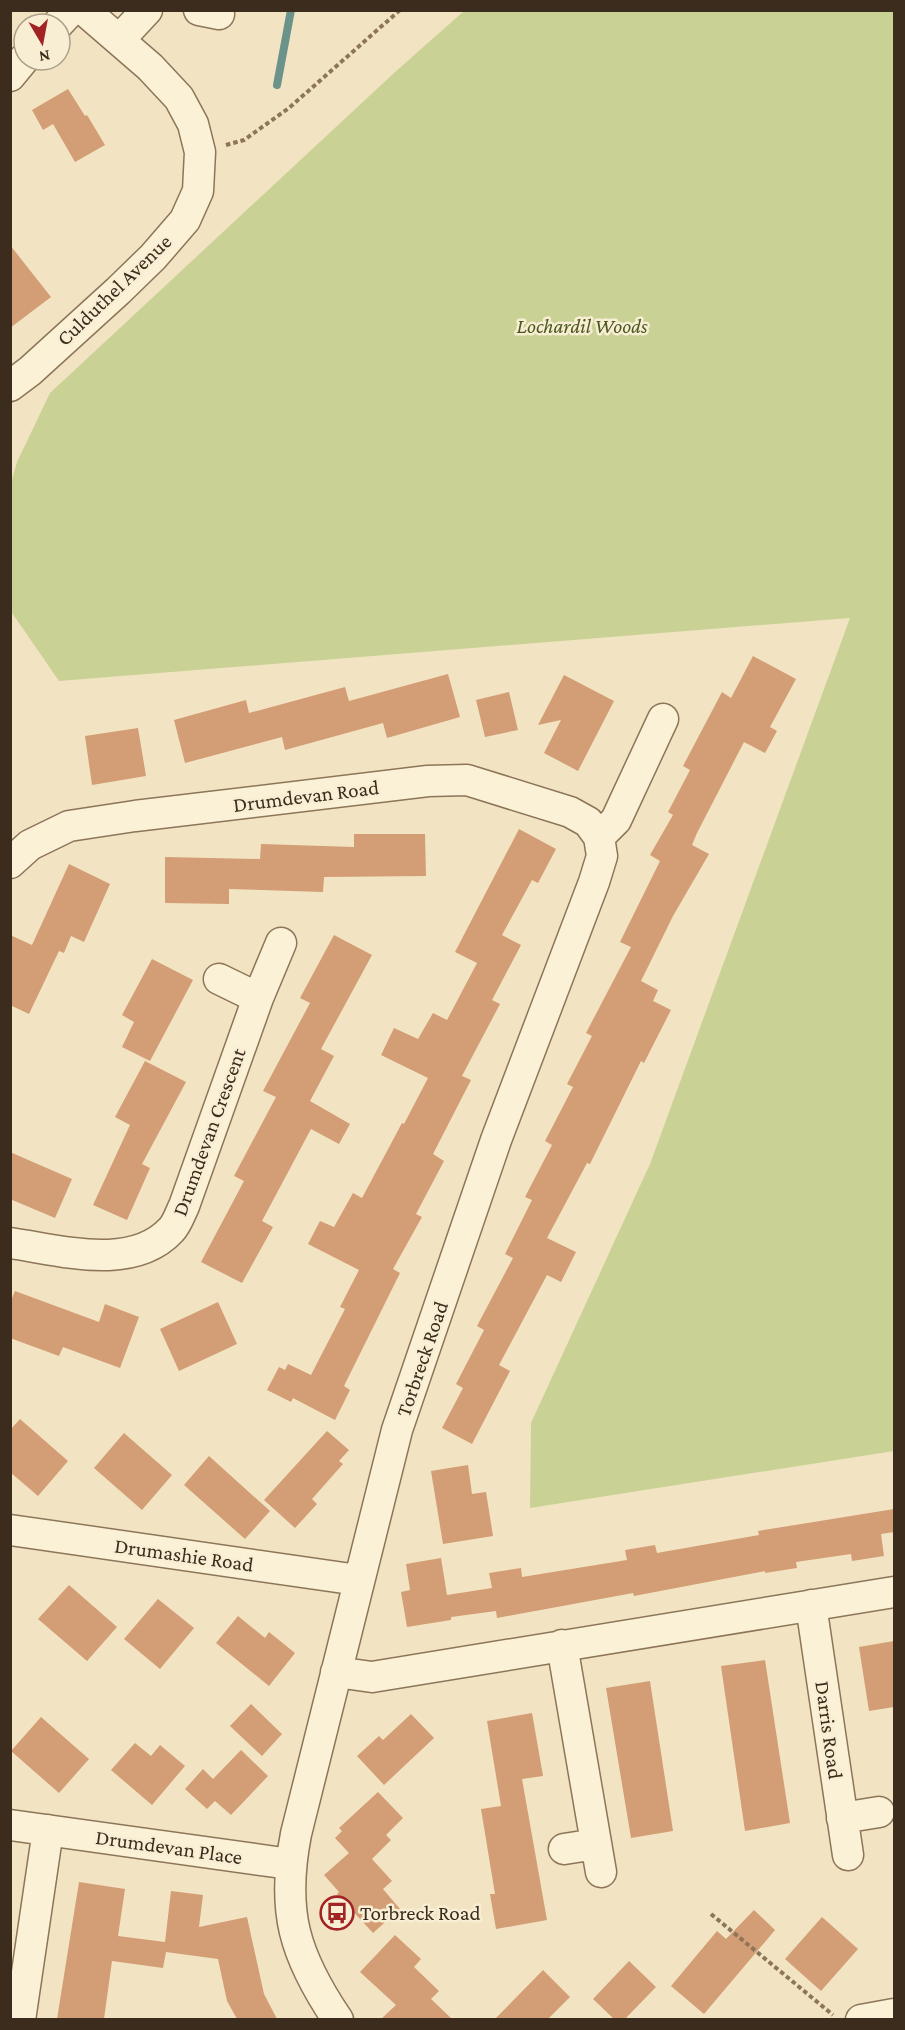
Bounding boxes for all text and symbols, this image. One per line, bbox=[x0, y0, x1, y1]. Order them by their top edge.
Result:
north arrow bbox=[12, 12, 72, 72]
text: N bbox=[38, 47, 51, 66]
street label: Culduthel Avenue bbox=[52, 229, 176, 351]
park label: Lochardil Woods bbox=[517, 314, 648, 338]
street label: Drumdevan Road bbox=[232, 775, 380, 817]
street label: Drumdevan Crescent bbox=[167, 1044, 251, 1219]
street label: Torbreck Road bbox=[391, 1298, 453, 1420]
street label: Drumashie Road bbox=[113, 1533, 255, 1577]
street label: Darris Road bbox=[810, 1679, 848, 1781]
street label: Drumdevan Place bbox=[94, 1825, 244, 1869]
bus stop icon: Torbreck Road bbox=[319, 1895, 355, 1931]
place label: Torbreck Road bbox=[360, 1901, 481, 1925]

